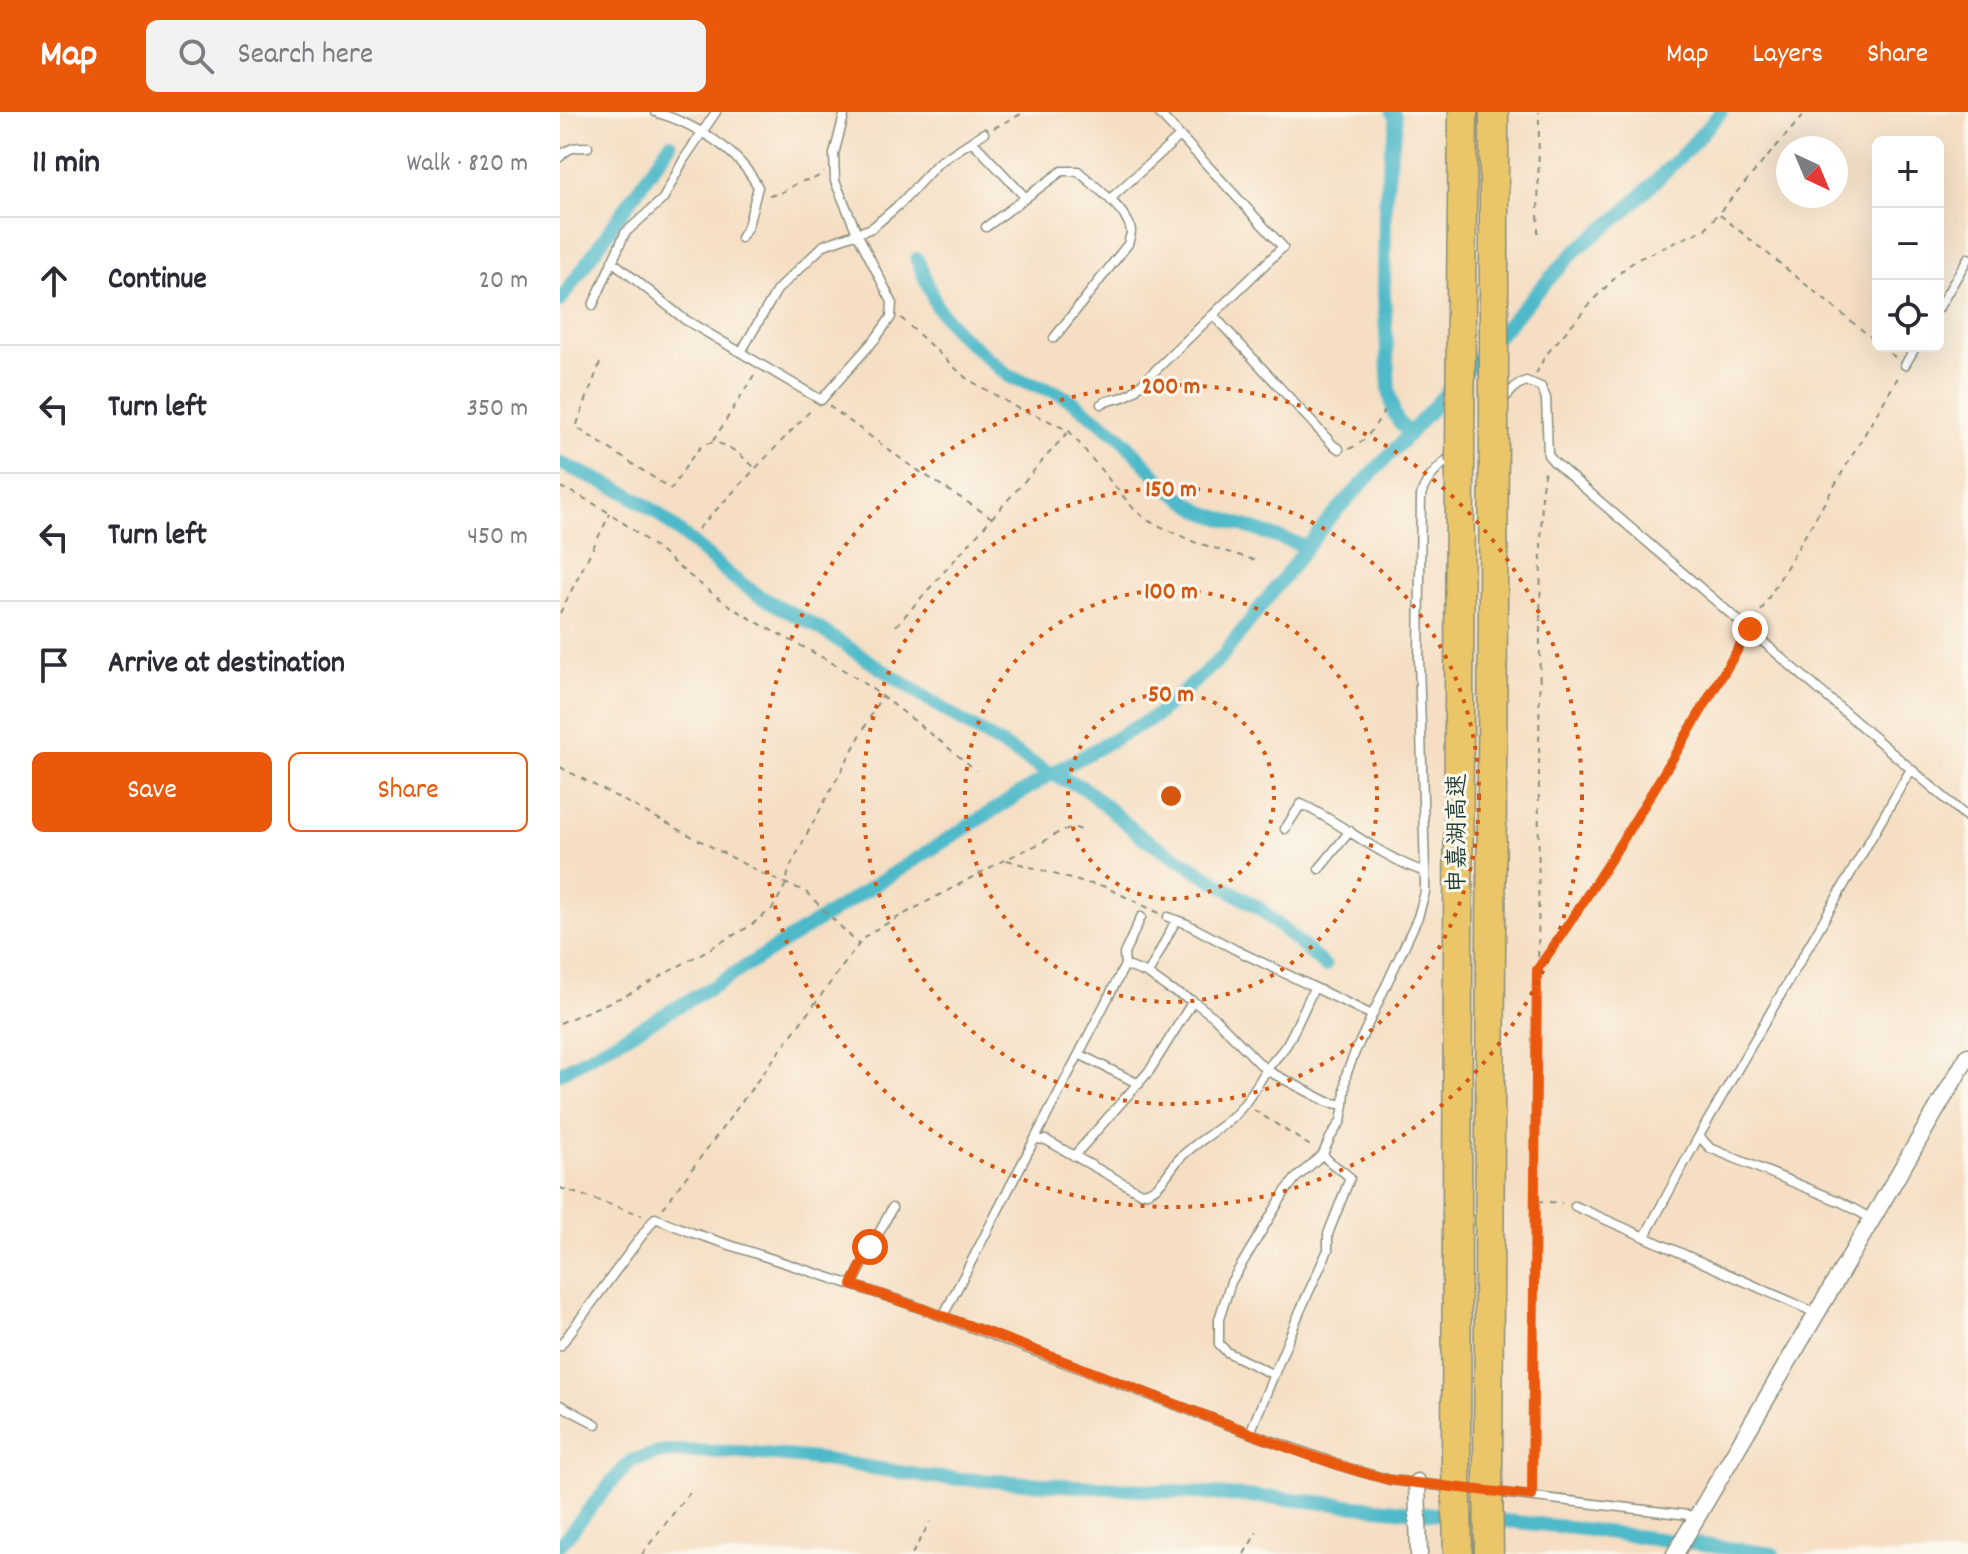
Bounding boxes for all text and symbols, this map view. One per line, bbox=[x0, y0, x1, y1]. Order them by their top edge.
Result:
search box bbox=[146, 20, 706, 92]
text: Map bbox=[40, 29, 98, 84]
icon: search bbox=[174, 34, 218, 78]
text: Search here bbox=[238, 35, 373, 78]
text: Map bbox=[1666, 36, 1709, 76]
text: Layers bbox=[1753, 36, 1823, 76]
text: Share bbox=[1867, 36, 1928, 76]
north arrow bbox=[1776, 136, 1848, 208]
map controls bbox=[1872, 136, 1944, 352]
button: + bbox=[1872, 136, 1944, 208]
text: 11 min bbox=[32, 140, 100, 189]
text: Walk · 820 m bbox=[406, 146, 528, 183]
button: − bbox=[1872, 208, 1944, 280]
icon: ahead bbox=[32, 259, 76, 303]
text: Continue bbox=[108, 260, 207, 303]
text: 20 m bbox=[479, 263, 528, 300]
button: locate bbox=[1872, 280, 1944, 352]
text: 200 m bbox=[1142, 371, 1200, 405]
icon: left bbox=[32, 387, 76, 431]
text: Turn left bbox=[108, 388, 207, 431]
text: 350 m bbox=[466, 391, 528, 428]
text: 150 m bbox=[1145, 474, 1197, 508]
icon: left bbox=[32, 515, 76, 559]
text: Turn left bbox=[108, 516, 207, 559]
text: 450 m bbox=[467, 519, 528, 556]
text: 100 m bbox=[1144, 576, 1198, 610]
route end bbox=[1732, 611, 1768, 647]
icon: arrive bbox=[32, 643, 76, 687]
text: Arrive at destination bbox=[108, 644, 345, 687]
text: 50 m bbox=[1148, 679, 1194, 713]
button: Save bbox=[32, 752, 272, 832]
button: Share bbox=[288, 752, 528, 832]
street label: 申嘉湖高速 bbox=[1442, 773, 1476, 893]
centre of rings bbox=[1157, 782, 1185, 810]
route start bbox=[852, 1229, 888, 1265]

